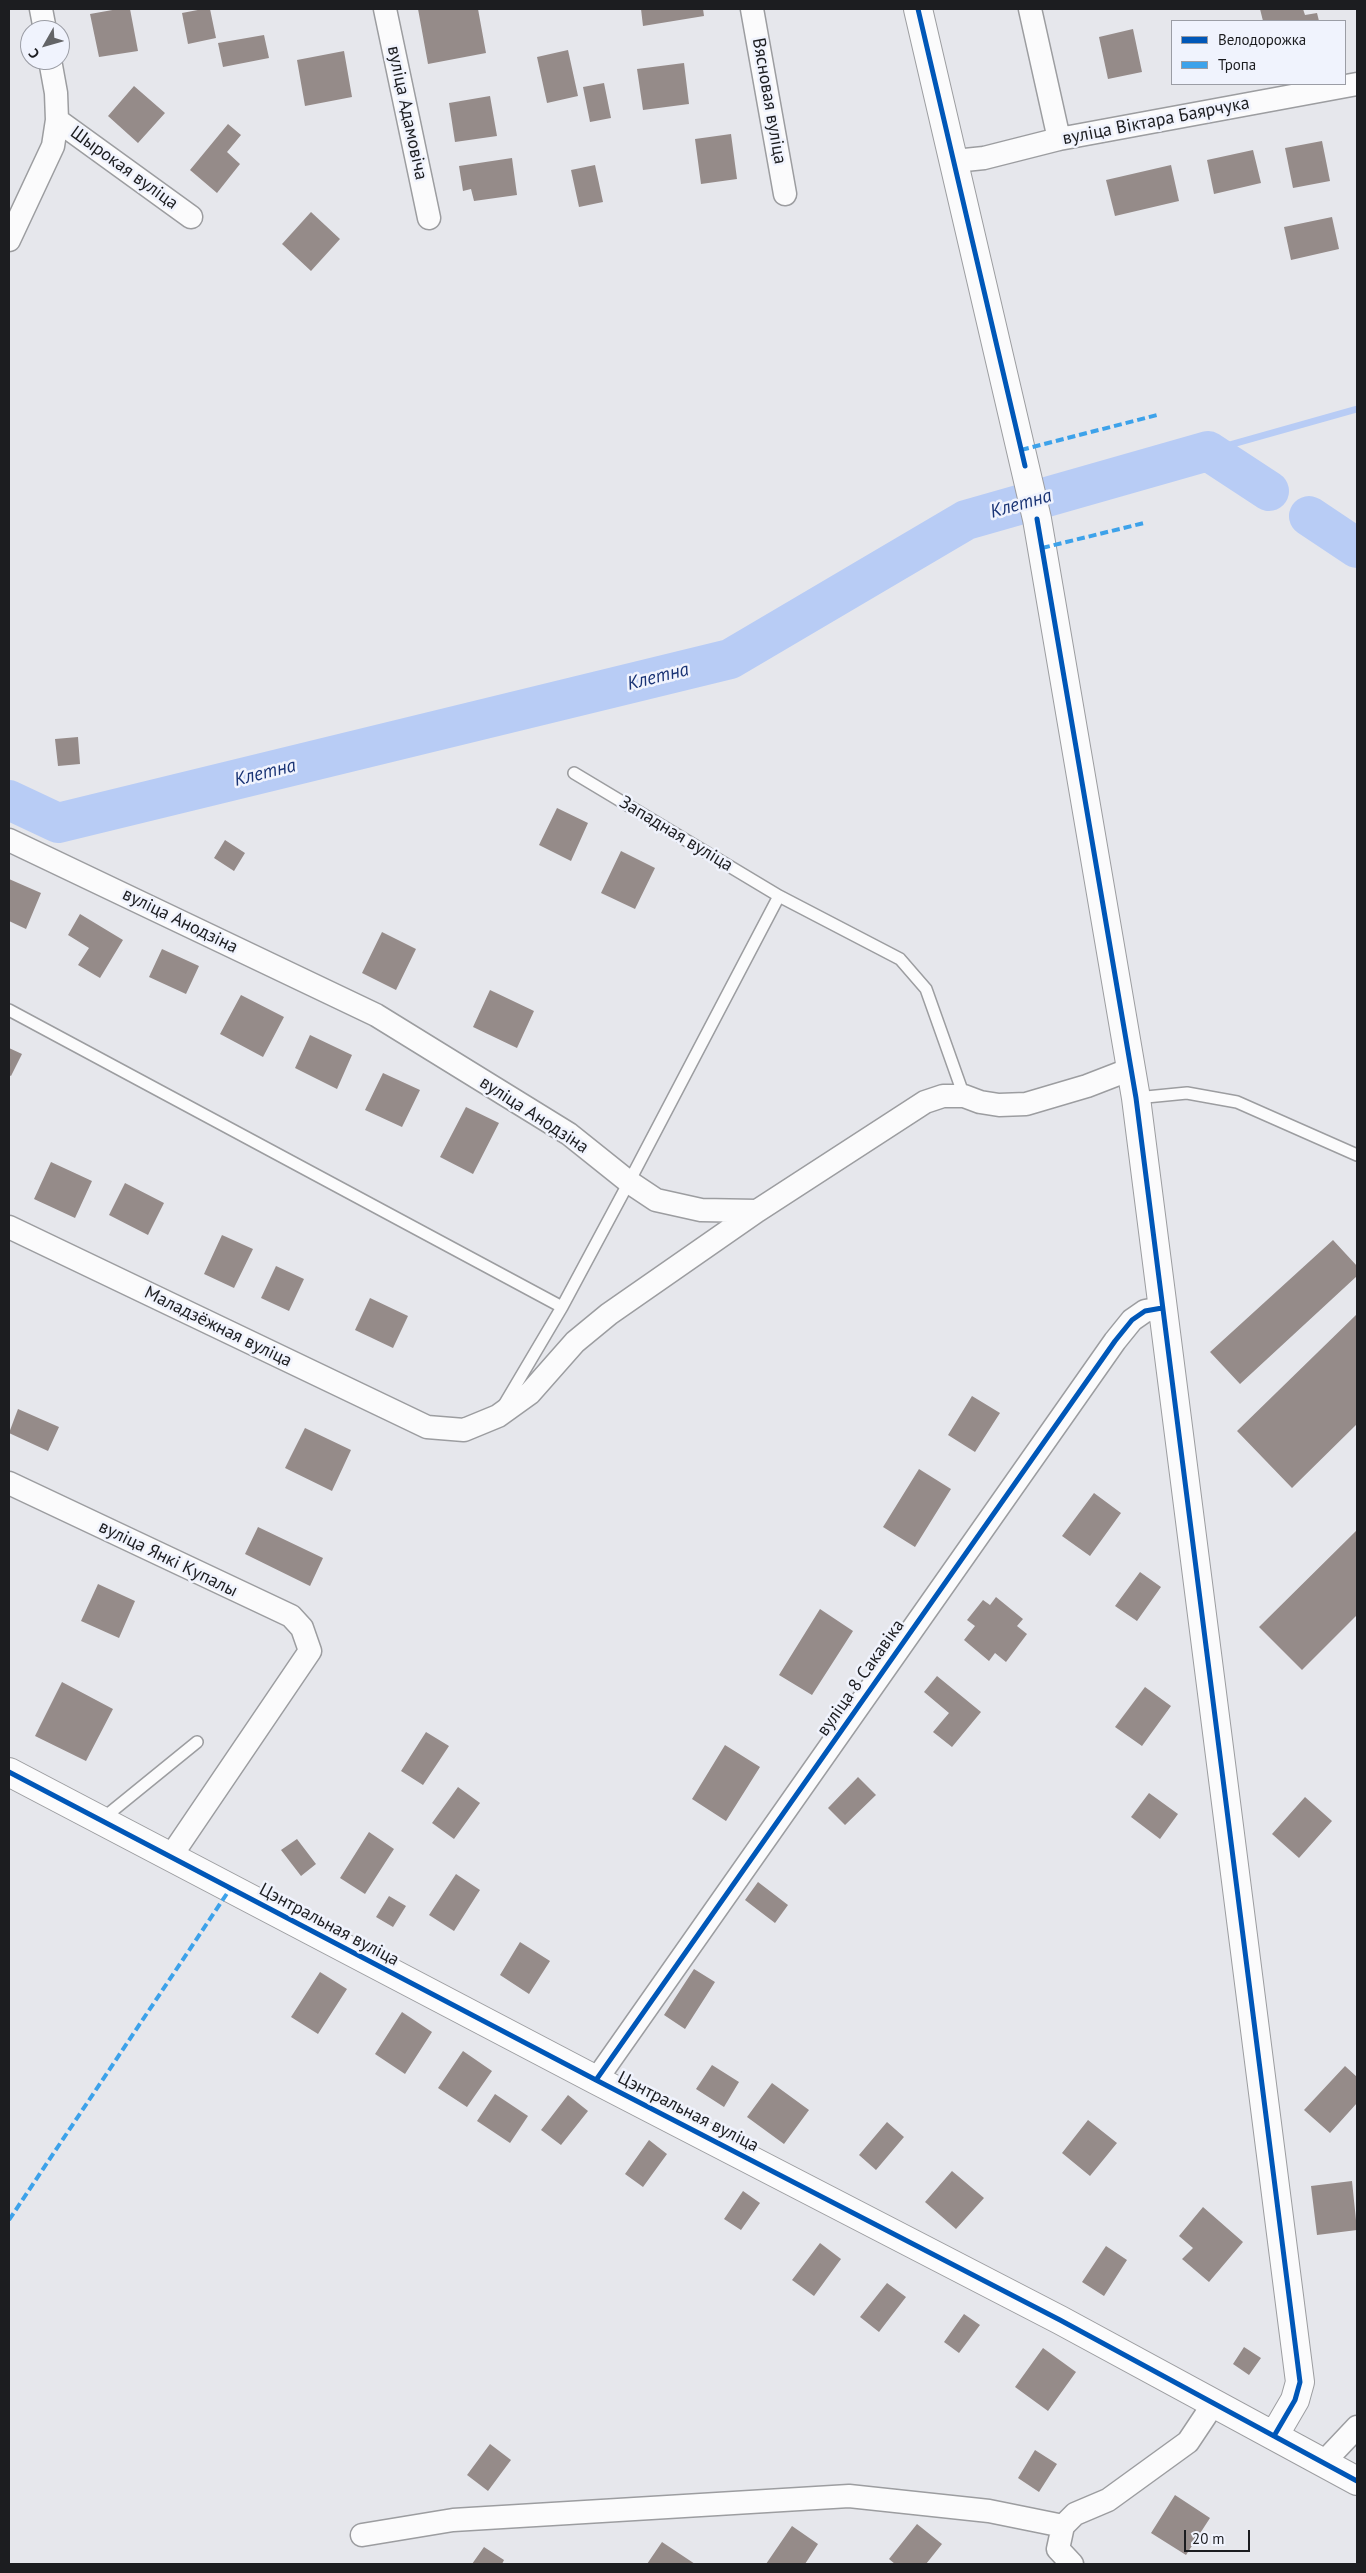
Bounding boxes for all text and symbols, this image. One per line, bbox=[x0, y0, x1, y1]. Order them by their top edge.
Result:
north arrow bbox=[20, 20, 70, 70]
legend bbox=[1171, 20, 1346, 85]
text: Велодорожка bbox=[1218, 30, 1306, 49]
street label: Вясновая вуліца bbox=[747, 36, 791, 166]
street label: вуліца Адамовіча bbox=[382, 44, 432, 182]
text: С bbox=[24, 45, 43, 62]
text: Тропа bbox=[1218, 55, 1256, 74]
street label: вуліца Віктара Баярчука bbox=[1061, 92, 1251, 150]
street label: Шырокая вуліца bbox=[66, 122, 182, 214]
water label: Клетна bbox=[988, 484, 1054, 524]
water label: Клетна bbox=[625, 658, 691, 696]
water label: Клетна bbox=[232, 754, 298, 792]
street label: Западная вуліца bbox=[615, 792, 737, 876]
street label: вуліца Анодзіна bbox=[119, 884, 241, 958]
street label: вуліца Анодзіна bbox=[475, 1072, 593, 1158]
street label: Маладзёжная вуліца bbox=[141, 1282, 295, 1372]
street label: вуліца Янкі Купалы bbox=[95, 1516, 241, 1602]
street label: вуліца 8 Сакавіка bbox=[813, 1616, 909, 1740]
street label: Цэнтральная вуліца bbox=[255, 1879, 403, 1971]
street label: Цэнтральная вуліца bbox=[614, 2067, 762, 2157]
scale bar bbox=[1186, 2520, 1252, 2552]
text: 20 m bbox=[1192, 2529, 1225, 2548]

